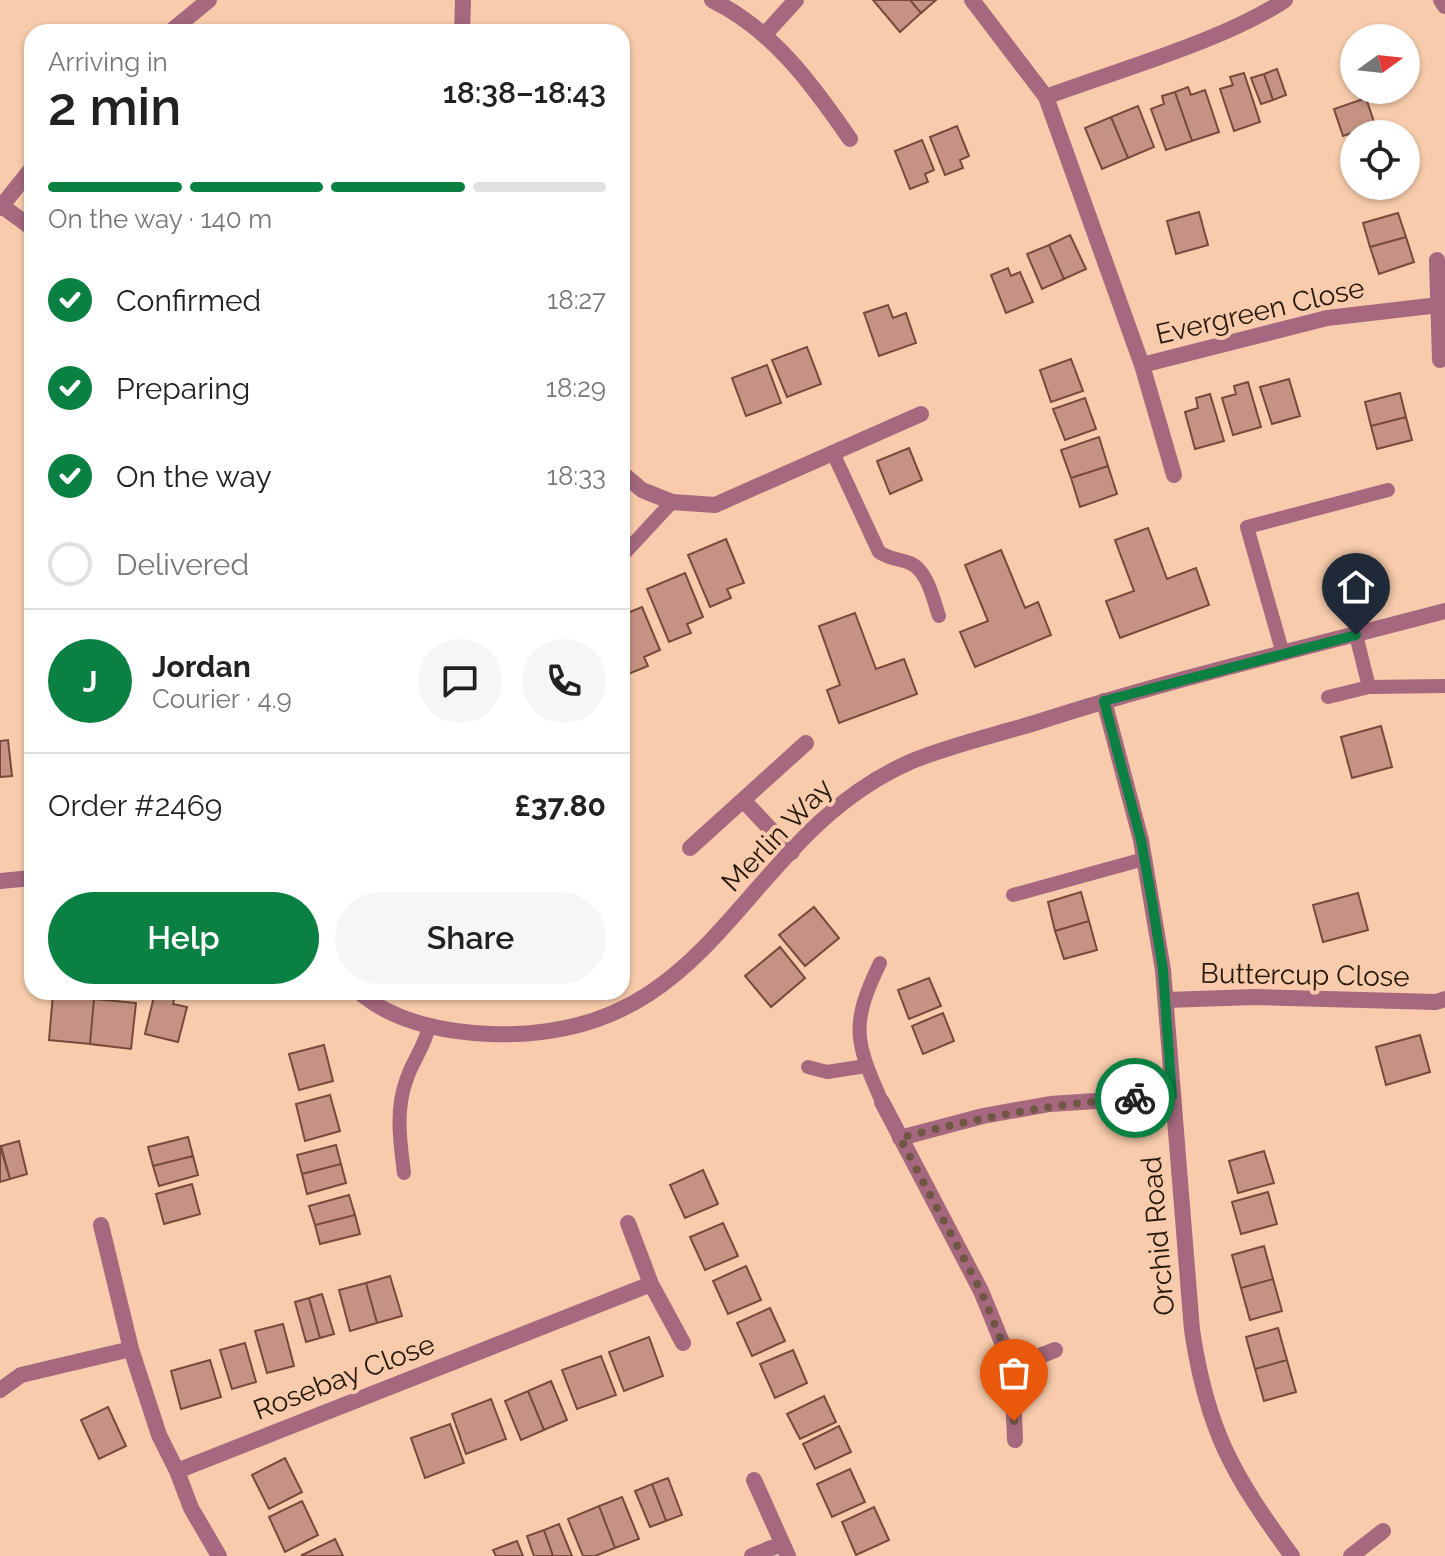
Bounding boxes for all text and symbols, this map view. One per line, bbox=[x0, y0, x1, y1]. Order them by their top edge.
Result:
north arrow bbox=[1340, 24, 1420, 104]
map controls bbox=[1340, 24, 1420, 200]
text: Arriving in bbox=[48, 47, 168, 77]
text: 18:38–18:43 bbox=[443, 75, 606, 110]
text: 2 min bbox=[48, 76, 181, 137]
button: locate bbox=[1340, 120, 1420, 200]
text: On the way · 140 m bbox=[48, 204, 272, 234]
street label: Evergreen Close bbox=[1152, 271, 1368, 351]
icon: check bbox=[48, 278, 92, 322]
text: Confirmed bbox=[116, 283, 261, 318]
text: 18:27 bbox=[547, 285, 606, 315]
icon: check bbox=[48, 366, 92, 410]
text: Preparing bbox=[116, 371, 250, 406]
text: 18:29 bbox=[546, 373, 606, 403]
icon: check bbox=[48, 454, 92, 498]
text: On the way bbox=[116, 459, 272, 494]
text: 18:33 bbox=[547, 461, 606, 491]
text: Delivered bbox=[116, 547, 249, 582]
pin bbox=[1322, 553, 1390, 635]
icon: home bbox=[1334, 565, 1378, 609]
button: chat bbox=[418, 639, 502, 723]
button: phone bbox=[522, 639, 606, 723]
text: Jordan bbox=[152, 649, 251, 684]
text: J bbox=[83, 664, 97, 699]
text: Courier · 4.9 bbox=[152, 684, 292, 714]
street label: Merlin Way bbox=[715, 772, 839, 898]
text: Order #2469 bbox=[48, 788, 222, 823]
text: £37.80 bbox=[514, 788, 606, 823]
button: Help bbox=[48, 892, 319, 984]
button: Share bbox=[335, 892, 606, 984]
street label: Buttercup Close bbox=[1200, 957, 1410, 993]
courier bbox=[1095, 1058, 1175, 1138]
icon: bike bbox=[1113, 1076, 1157, 1120]
street label: Orchid Road bbox=[1135, 1155, 1181, 1317]
street label: Rosebay Close bbox=[249, 1327, 439, 1427]
pin bbox=[980, 1339, 1048, 1421]
icon: bag bbox=[992, 1351, 1036, 1395]

